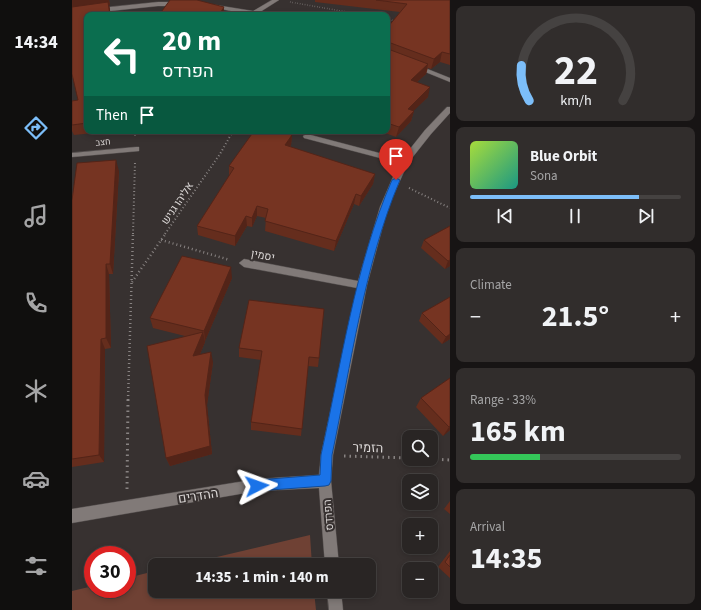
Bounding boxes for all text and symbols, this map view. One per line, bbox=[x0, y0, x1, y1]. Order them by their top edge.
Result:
text: 20 m bbox=[162, 21, 221, 61]
icon: left bbox=[96, 28, 148, 80]
text: 14:34 bbox=[14, 30, 58, 55]
text: 22 bbox=[554, 41, 597, 101]
text: הפרדס bbox=[162, 59, 214, 84]
text: km/h bbox=[560, 90, 591, 111]
icon: arrive bbox=[136, 104, 158, 126]
text: Then bbox=[96, 105, 128, 126]
icon: directions bbox=[22, 114, 50, 142]
street label: חצב bbox=[95, 135, 111, 150]
pin bbox=[379, 139, 413, 180]
icon: arrive bbox=[385, 145, 407, 167]
text: Blue Orbit bbox=[530, 146, 597, 167]
text: Sona bbox=[530, 167, 558, 185]
street label: אליהו גניש bbox=[158, 179, 197, 227]
icon: music bbox=[22, 202, 50, 230]
icon: previous bbox=[494, 205, 516, 227]
icon: pause bbox=[564, 205, 586, 227]
icon: next bbox=[635, 205, 657, 227]
street label: יסמין bbox=[250, 246, 276, 265]
text: Climate bbox=[470, 276, 512, 294]
icon: phone bbox=[22, 289, 50, 317]
text: 21.5° bbox=[542, 295, 609, 338]
text: − bbox=[470, 301, 481, 333]
text: + bbox=[670, 301, 681, 333]
icon: climate bbox=[22, 377, 50, 405]
text: Range · 33% bbox=[470, 391, 536, 409]
text: 165 km bbox=[470, 410, 566, 453]
map controls bbox=[402, 430, 438, 598]
button: search bbox=[402, 430, 438, 466]
street label: הזמיר bbox=[352, 438, 384, 458]
icon: car bbox=[22, 465, 50, 493]
position arrow bbox=[236, 465, 278, 507]
button: layers bbox=[402, 474, 438, 510]
street label: ההדרים bbox=[177, 484, 220, 508]
street label: הפרדס bbox=[320, 499, 337, 531]
button: + bbox=[402, 518, 438, 554]
text: Arrival bbox=[470, 518, 505, 536]
text: 14:35 bbox=[470, 537, 542, 580]
speed limit sign: 30 bbox=[84, 546, 136, 598]
icon: filters bbox=[22, 552, 50, 580]
button: − bbox=[402, 562, 438, 598]
text: 14:35 · 1 min · 140 m bbox=[195, 567, 329, 588]

